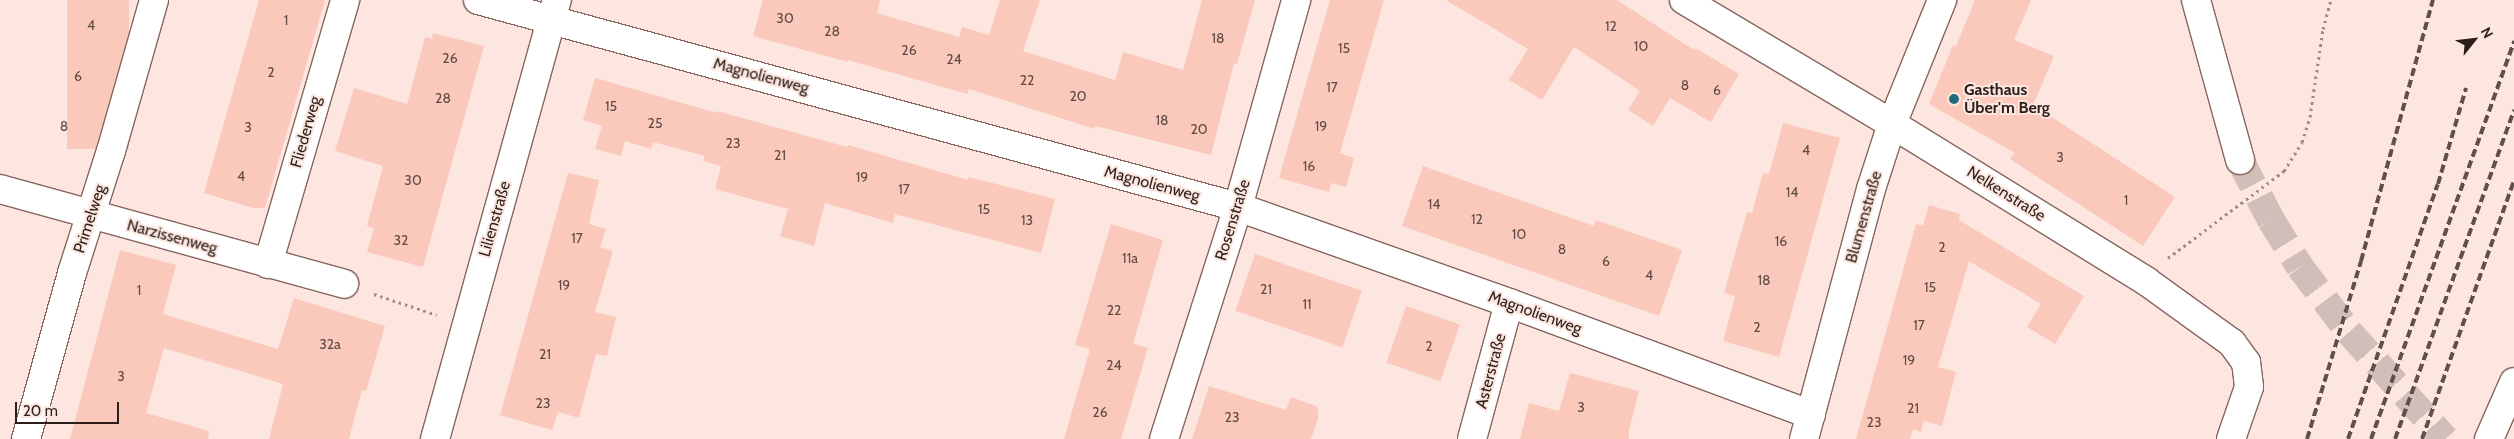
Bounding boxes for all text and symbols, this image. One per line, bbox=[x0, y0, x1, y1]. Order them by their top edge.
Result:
house number: 30 bbox=[776, 10, 794, 26]
house number: 1 bbox=[284, 12, 288, 28]
north arrow bbox=[2449, 15, 2499, 65]
house number: 4 bbox=[87, 17, 95, 33]
house number: 12 bbox=[1605, 18, 1617, 34]
house number: 28 bbox=[824, 23, 840, 39]
text: N bbox=[2477, 24, 2497, 41]
house number: 18 bbox=[1211, 30, 1225, 46]
house number: 10 bbox=[1634, 38, 1648, 54]
house number: 15 bbox=[1338, 40, 1350, 56]
house number: 26 bbox=[901, 42, 917, 58]
house number: 26 bbox=[442, 50, 458, 66]
house number: 24 bbox=[946, 51, 962, 67]
street label: Magnolienweg bbox=[711, 54, 811, 98]
house number: 2 bbox=[267, 64, 275, 80]
house number: 6 bbox=[74, 68, 82, 84]
house number: 22 bbox=[1020, 72, 1034, 88]
house number: 8 bbox=[1681, 77, 1689, 93]
house number: 17 bbox=[1326, 79, 1338, 95]
place label: Gasthaus Über'm Berg bbox=[1964, 80, 2050, 118]
house number: 6 bbox=[1713, 82, 1721, 98]
house number: 20 bbox=[1069, 88, 1087, 104]
house number: 28 bbox=[435, 90, 451, 106]
marker: Gasthaus Über'm Berg bbox=[1948, 93, 1960, 105]
street label: Fliederweg bbox=[287, 94, 325, 170]
house number: 15 bbox=[605, 98, 617, 114]
house number: 18 bbox=[1155, 112, 1169, 128]
house number: 25 bbox=[648, 115, 662, 131]
house number: 8 bbox=[60, 118, 68, 134]
house number: 19 bbox=[1315, 118, 1327, 134]
house number: 3 bbox=[244, 119, 252, 135]
house number: 20 bbox=[1190, 121, 1208, 137]
house number: 23 bbox=[726, 135, 740, 151]
house number: 4 bbox=[1802, 142, 1810, 158]
house number: 21 bbox=[774, 147, 786, 163]
house number: 3 bbox=[2056, 149, 2064, 165]
house number: 16 bbox=[1303, 158, 1315, 174]
street label: Magnolienweg bbox=[1102, 162, 1202, 206]
street label: Nelkenstraße bbox=[1963, 162, 2049, 226]
house number: 4 bbox=[237, 168, 245, 184]
house number: 19 bbox=[856, 169, 868, 185]
street label: Blumenstraße bbox=[1842, 169, 1886, 265]
house number: 30 bbox=[404, 172, 422, 188]
street label: Rosenstraße bbox=[1212, 177, 1254, 263]
street label: Lilienstraße bbox=[475, 179, 515, 259]
house number: 17 bbox=[898, 181, 910, 197]
street label: Primelweg bbox=[70, 182, 110, 256]
house number: 14 bbox=[1786, 184, 1798, 200]
house number: 1 bbox=[2124, 192, 2128, 208]
house number: 14 bbox=[1428, 196, 1440, 212]
house number: 15 bbox=[978, 201, 990, 217]
house number: 12 bbox=[1471, 211, 1483, 227]
house number: 13 bbox=[1021, 212, 1033, 228]
street label: Narzissenweg bbox=[125, 216, 219, 258]
house number: 10 bbox=[1512, 226, 1526, 242]
house number: 17 bbox=[571, 230, 583, 246]
house number: 32 bbox=[394, 232, 408, 248]
house number: 16 bbox=[1775, 233, 1787, 249]
house number: 2 bbox=[1938, 239, 1946, 255]
house number: 8 bbox=[1558, 241, 1566, 257]
house number: 11a bbox=[1122, 250, 1138, 266]
house number: 6 bbox=[1602, 253, 1610, 269]
house number: 4 bbox=[1645, 267, 1653, 283]
house number: 18 bbox=[1757, 272, 1771, 288]
house number: 19 bbox=[558, 277, 570, 293]
house number: 15 bbox=[1924, 279, 1936, 295]
house number: 21 bbox=[1260, 281, 1272, 297]
house number: 1 bbox=[137, 282, 141, 298]
street label: Magnolienweg bbox=[1486, 287, 1584, 339]
house number: 11 bbox=[1302, 296, 1312, 312]
house number: 22 bbox=[1107, 302, 1121, 318]
house number: 17 bbox=[1913, 317, 1925, 333]
house number: 2 bbox=[1753, 319, 1761, 335]
street label: Asterstraße bbox=[1472, 331, 1510, 411]
house number: 32a bbox=[319, 336, 341, 352]
house number: 2 bbox=[1425, 338, 1433, 354]
house number: 21 bbox=[539, 346, 551, 362]
house number: 19 bbox=[1903, 352, 1915, 368]
house number: 24 bbox=[1106, 357, 1122, 373]
house number: 3 bbox=[117, 368, 125, 384]
scale bar bbox=[18, 392, 121, 424]
house number: 23 bbox=[536, 395, 550, 411]
house number: 3 bbox=[1577, 399, 1585, 415]
house number: 21 bbox=[1907, 400, 1919, 416]
text: 20 m bbox=[23, 402, 58, 420]
house number: 26 bbox=[1092, 404, 1108, 420]
house number: 23 bbox=[1225, 409, 1239, 425]
house number: 23 bbox=[1867, 414, 1881, 430]

